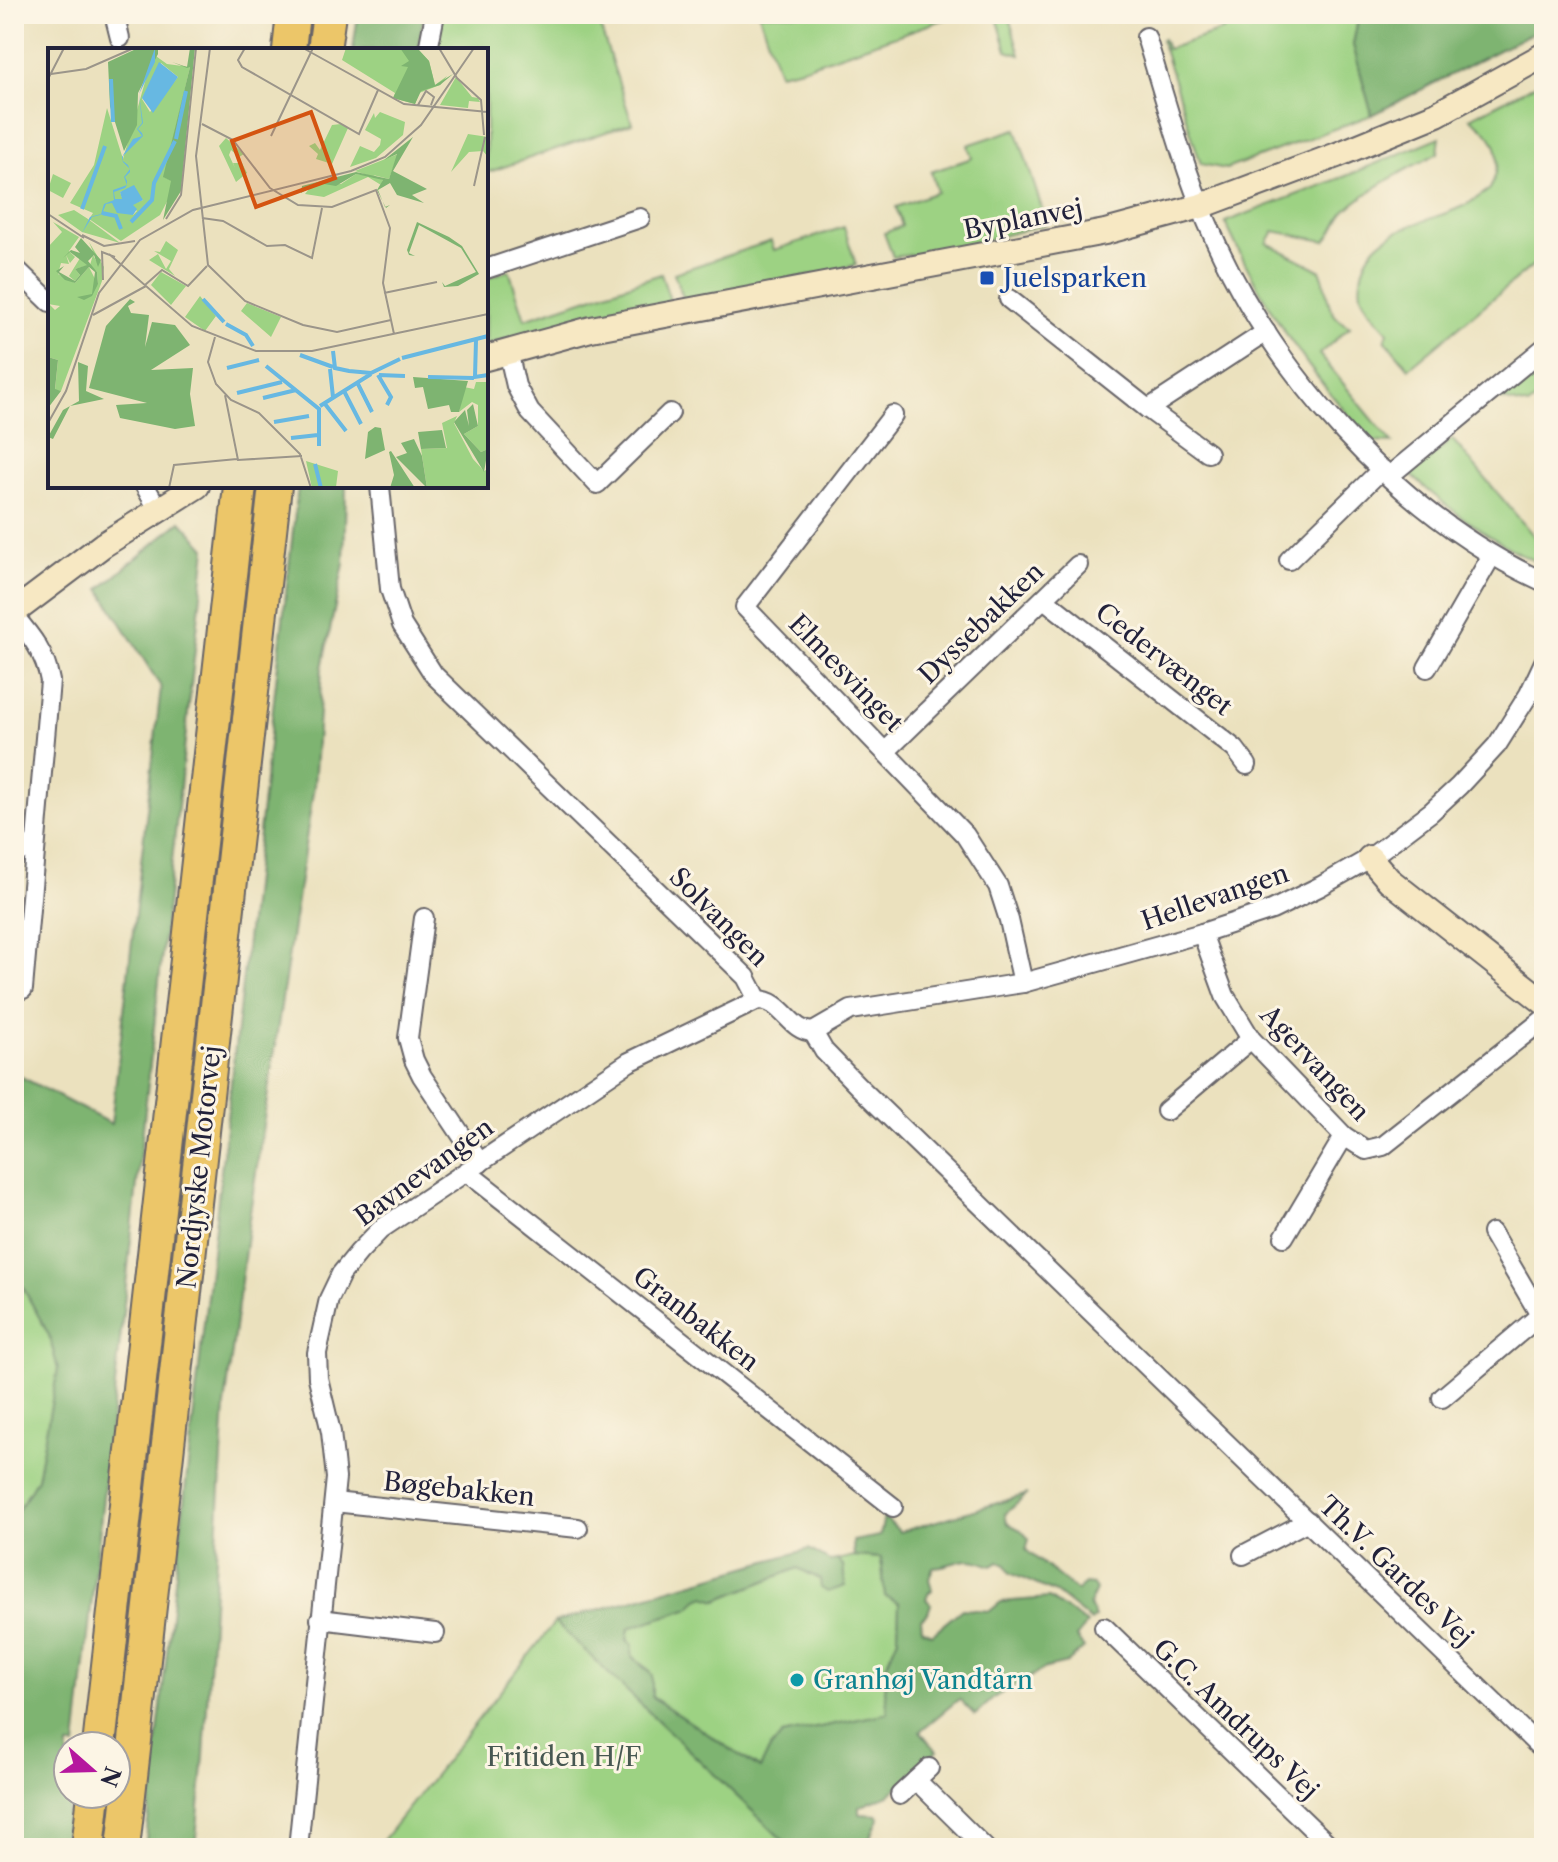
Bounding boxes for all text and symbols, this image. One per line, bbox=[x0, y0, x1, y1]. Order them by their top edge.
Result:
inset map bbox=[48, 48, 488, 488]
street label: Byplanvej bbox=[961, 192, 1085, 246]
place label: Juelsparken bbox=[999, 262, 1147, 294]
marker: Juelsparken bbox=[978, 269, 996, 287]
street label: Dyssebakken bbox=[912, 555, 1050, 691]
street label: Cedervænget bbox=[1089, 596, 1239, 723]
street label: Elmesvinget bbox=[782, 608, 911, 739]
street label: Hellevangen bbox=[1137, 857, 1293, 937]
street label: Solvangen bbox=[663, 861, 775, 973]
street label: Agervangen bbox=[1253, 998, 1377, 1127]
street label: Nordjyske Motorvej bbox=[170, 1044, 228, 1290]
street label: Bavnevangen bbox=[349, 1111, 499, 1233]
street label: Granbakken bbox=[627, 1260, 765, 1378]
street label: Bøgebakken bbox=[382, 1465, 536, 1513]
street label: Th.V. Gardes Vej bbox=[1312, 1489, 1480, 1653]
street label: G.C. Amdrups Vej bbox=[1147, 1632, 1325, 1806]
place label: Granhøj Vandtårn bbox=[813, 1664, 1033, 1696]
marker: Granhøj Vandtårn bbox=[788, 1671, 806, 1689]
north arrow bbox=[52, 1730, 132, 1810]
park label: Fritiden H/F bbox=[487, 1741, 642, 1773]
text: N bbox=[94, 1763, 126, 1790]

